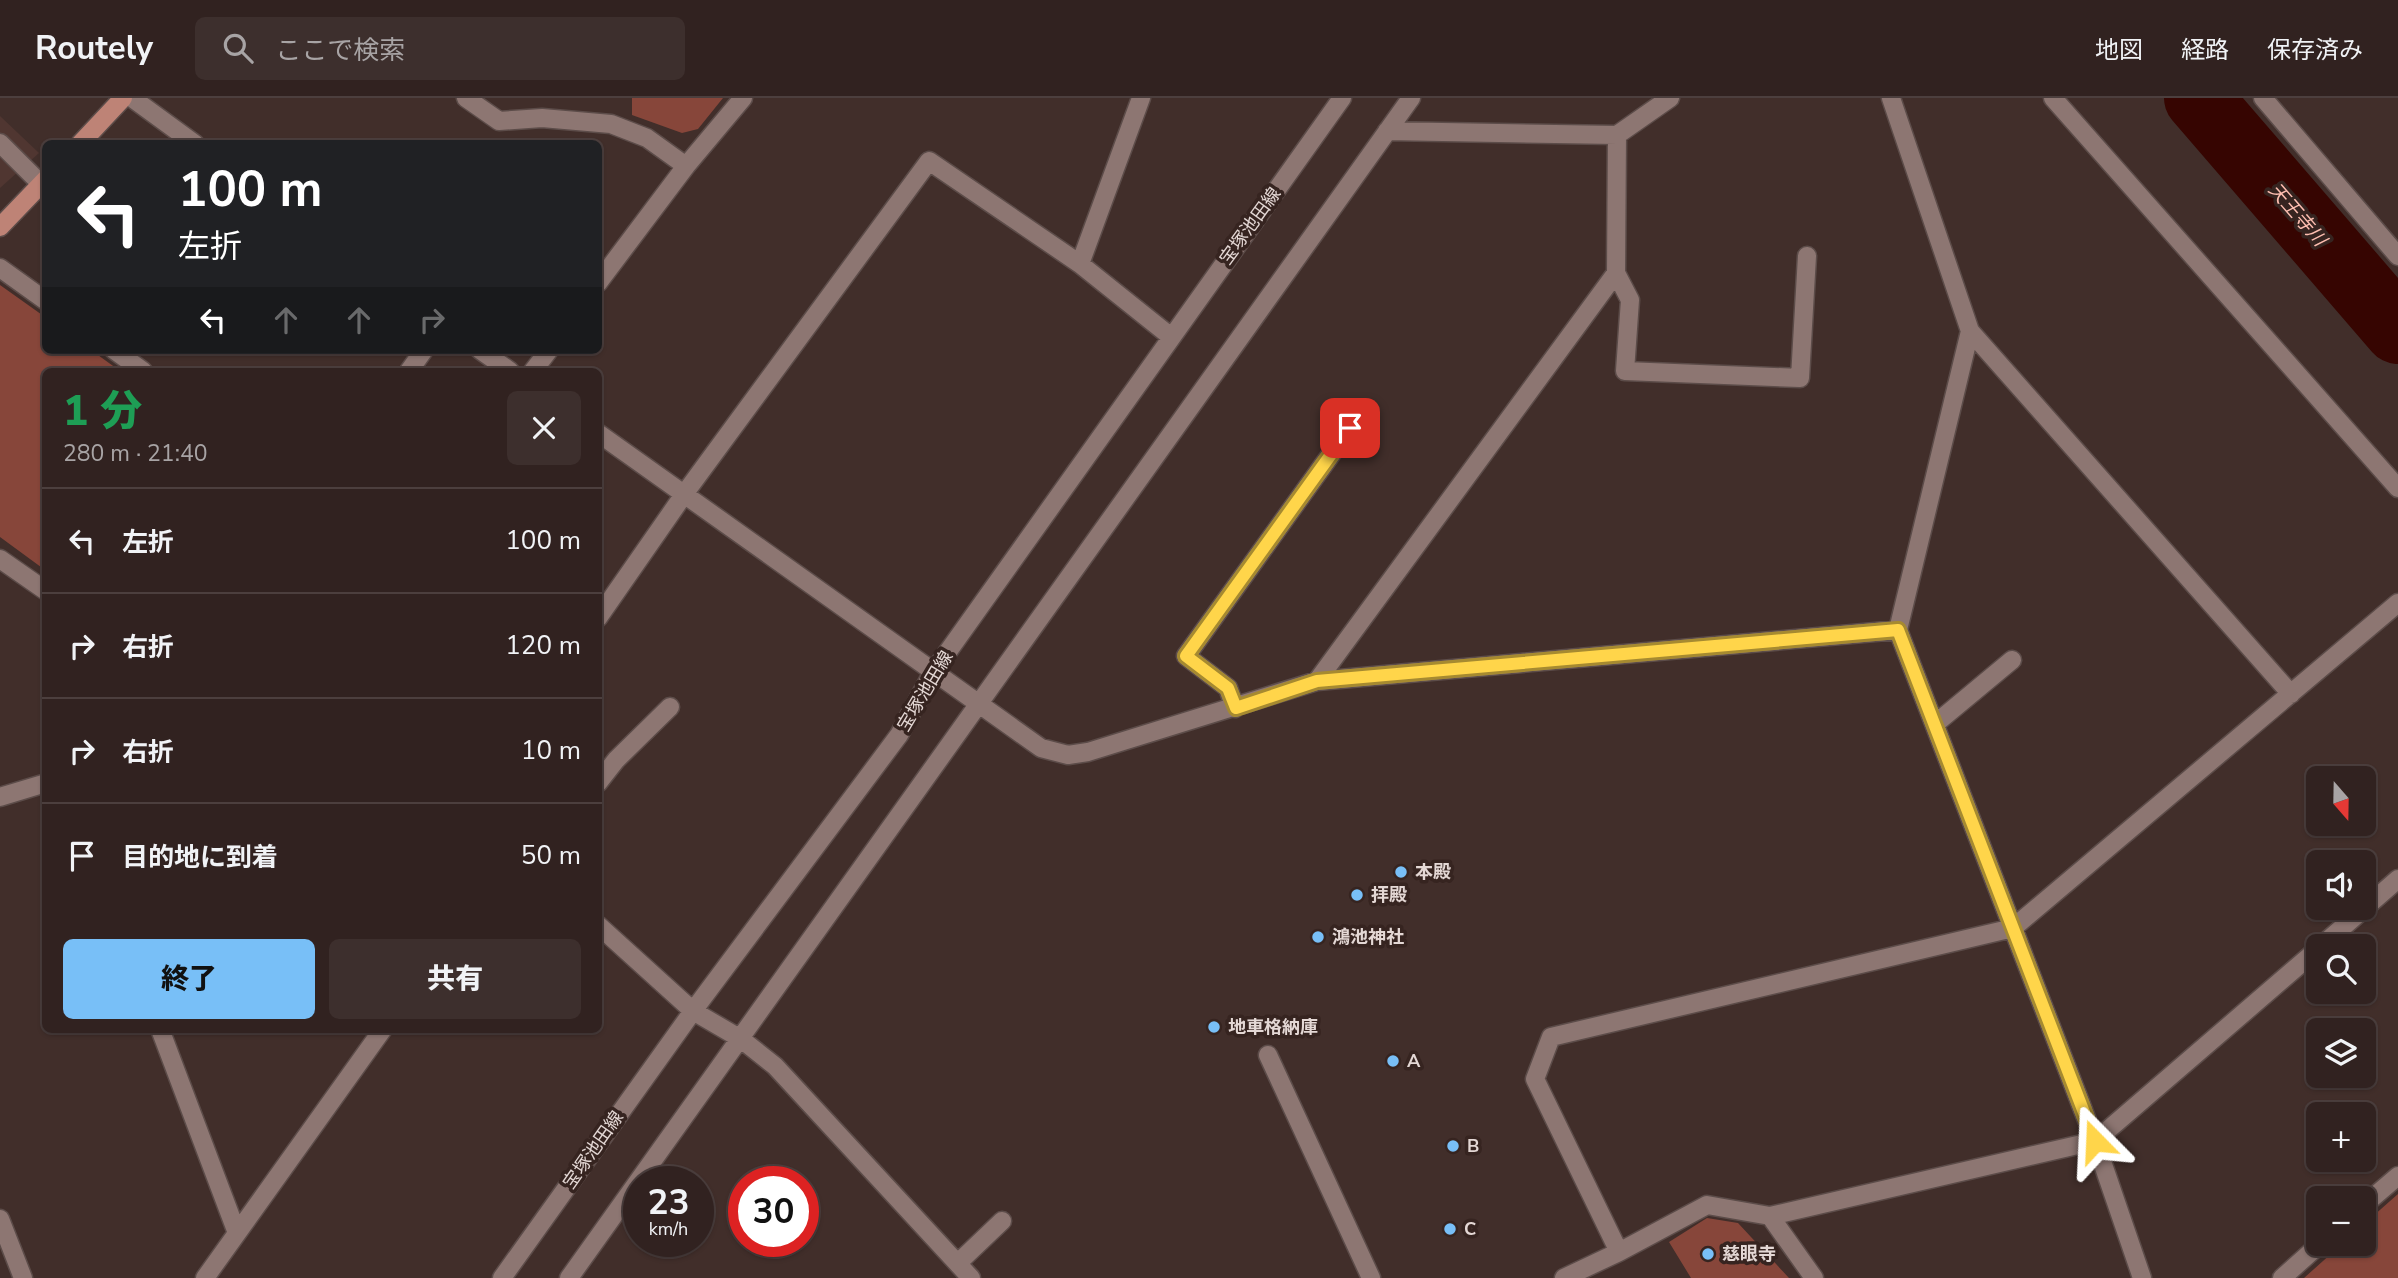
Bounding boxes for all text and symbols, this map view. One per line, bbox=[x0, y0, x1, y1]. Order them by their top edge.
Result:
search box bbox=[195, 17, 685, 80]
text: Routely bbox=[35, 26, 153, 71]
icon: search bbox=[219, 29, 257, 67]
text: ここで検索 bbox=[275, 33, 405, 68]
text: 地図 bbox=[2095, 34, 2143, 66]
text: 経路 bbox=[2181, 34, 2229, 66]
text: 保存済み bbox=[2267, 34, 2363, 66]
text: 100 m bbox=[178, 156, 322, 223]
icon: left bbox=[63, 168, 154, 259]
water label: 天王寺川 bbox=[2262, 177, 2333, 253]
street label: 宝塚池田線 bbox=[1214, 183, 1286, 269]
text: 左折 bbox=[178, 225, 242, 268]
icon: left bbox=[194, 301, 232, 339]
icon: ahead bbox=[267, 301, 305, 339]
icon: ahead bbox=[340, 301, 378, 339]
icon: right bbox=[413, 301, 451, 339]
text: 1 分 bbox=[63, 383, 142, 440]
button: close bbox=[507, 391, 581, 465]
pin bbox=[1320, 398, 1380, 458]
icon: arrive bbox=[1331, 409, 1369, 447]
text: 280 m · 21:40 bbox=[63, 438, 208, 469]
icon: left bbox=[63, 522, 101, 560]
text: 100 m bbox=[505, 523, 581, 558]
text: 左折 bbox=[122, 525, 174, 560]
icon: right bbox=[63, 627, 101, 665]
text: 120 m bbox=[505, 628, 581, 663]
text: 右折 bbox=[122, 630, 174, 665]
street label: 宝塚池田線 bbox=[892, 646, 958, 736]
icon: right bbox=[63, 732, 101, 770]
text: 10 m bbox=[521, 733, 581, 768]
text: 右折 bbox=[122, 735, 174, 770]
north arrow bbox=[2306, 766, 2376, 836]
map controls bbox=[2306, 766, 2376, 1256]
icon: arrive bbox=[63, 837, 101, 875]
text: 50 m bbox=[521, 838, 581, 873]
text: 目的地に到着 bbox=[122, 840, 278, 875]
button: sound bbox=[2306, 850, 2376, 920]
place label: 本殿 bbox=[1415, 860, 1451, 884]
marker: 本殿 bbox=[1393, 864, 1409, 880]
place label: 拝殿 bbox=[1371, 883, 1407, 907]
marker: 拝殿 bbox=[1349, 887, 1365, 903]
place label: 鴻池神社 bbox=[1332, 925, 1404, 949]
marker: 鴻池神社 bbox=[1310, 929, 1326, 945]
button: search bbox=[2306, 934, 2376, 1004]
button: 終了 bbox=[63, 939, 315, 1019]
button: 共有 bbox=[329, 939, 581, 1019]
place label: 地車格納庫 bbox=[1228, 1015, 1318, 1039]
button: layers bbox=[2306, 1018, 2376, 1088]
marker: 地車格納庫 bbox=[1206, 1019, 1222, 1035]
place label: A bbox=[1407, 1049, 1421, 1073]
marker: A bbox=[1385, 1053, 1401, 1069]
button: + bbox=[2306, 1102, 2376, 1172]
position arrow bbox=[2058, 1104, 2132, 1178]
street label: 宝塚池田線 bbox=[557, 1106, 629, 1194]
place label: B bbox=[1467, 1134, 1479, 1158]
marker: B bbox=[1445, 1138, 1461, 1154]
speed limit sign: 30 bbox=[728, 1166, 819, 1257]
text: 23 bbox=[647, 1179, 690, 1226]
button: − bbox=[2306, 1186, 2376, 1256]
text: km/h bbox=[649, 1217, 688, 1241]
place label: C bbox=[1464, 1217, 1476, 1241]
marker: C bbox=[1442, 1221, 1458, 1237]
place label: 慈眼寺 bbox=[1722, 1242, 1776, 1266]
marker: 慈眼寺 bbox=[1700, 1246, 1716, 1262]

